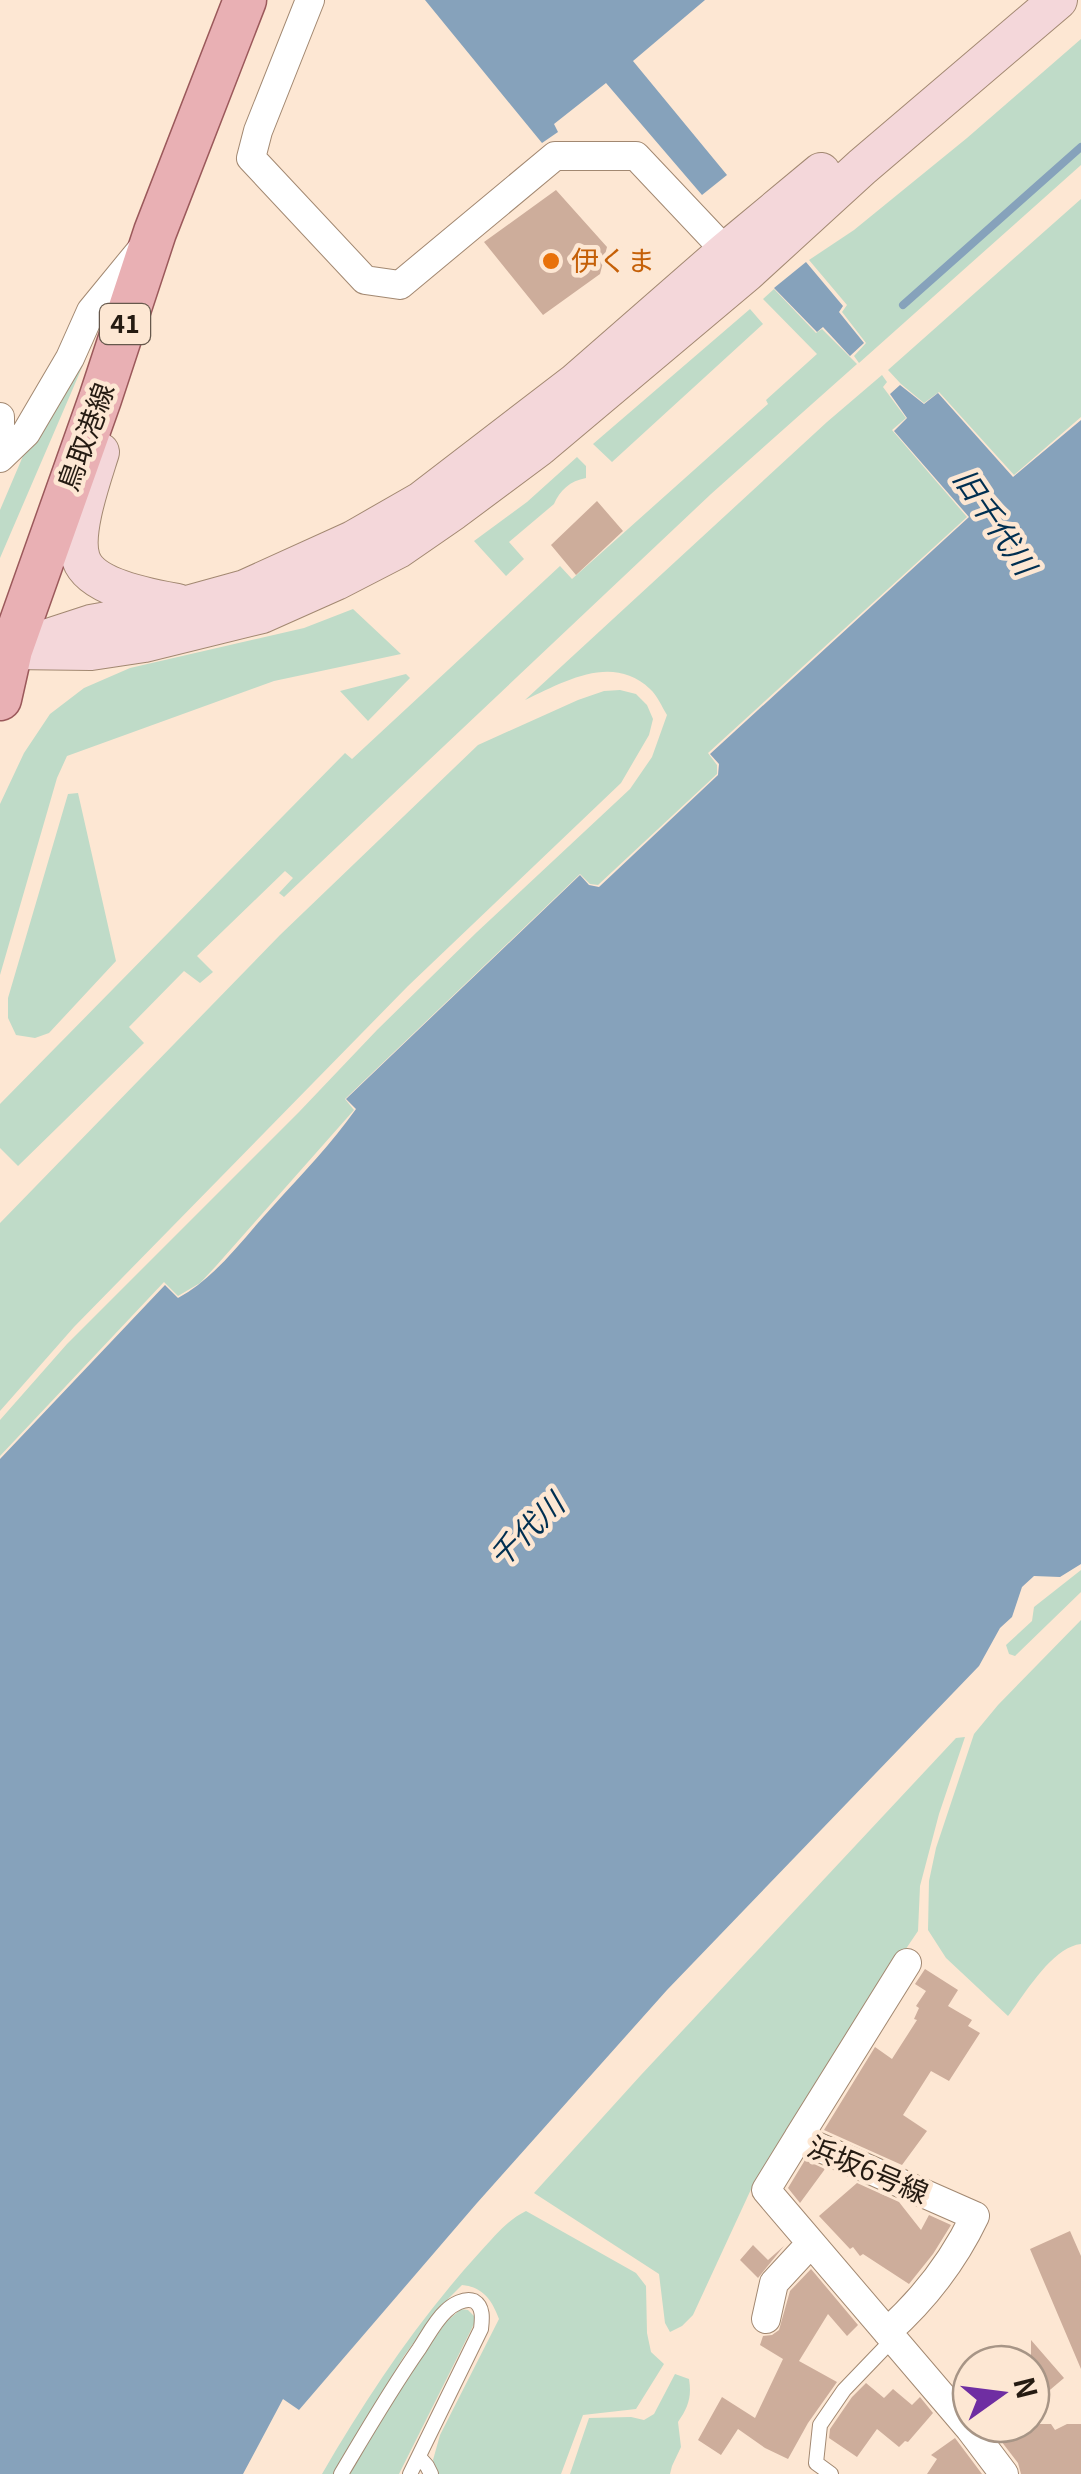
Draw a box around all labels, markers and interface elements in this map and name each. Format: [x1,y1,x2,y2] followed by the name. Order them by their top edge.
[571,239,655,279] place label: 伊くま
[540,250,562,272] marker: 伊くま
[100,304,150,344] road number: 41
[46,377,122,496] street label: 鳥取港線
[945,458,1050,585] water label: 旧千代川
[477,1480,575,1576] water label: 千代川
[802,2125,935,2211] street label: 浜坂6号線
[951,2344,1051,2444] north arrow
[1005,2372,1049,2402] text: N

